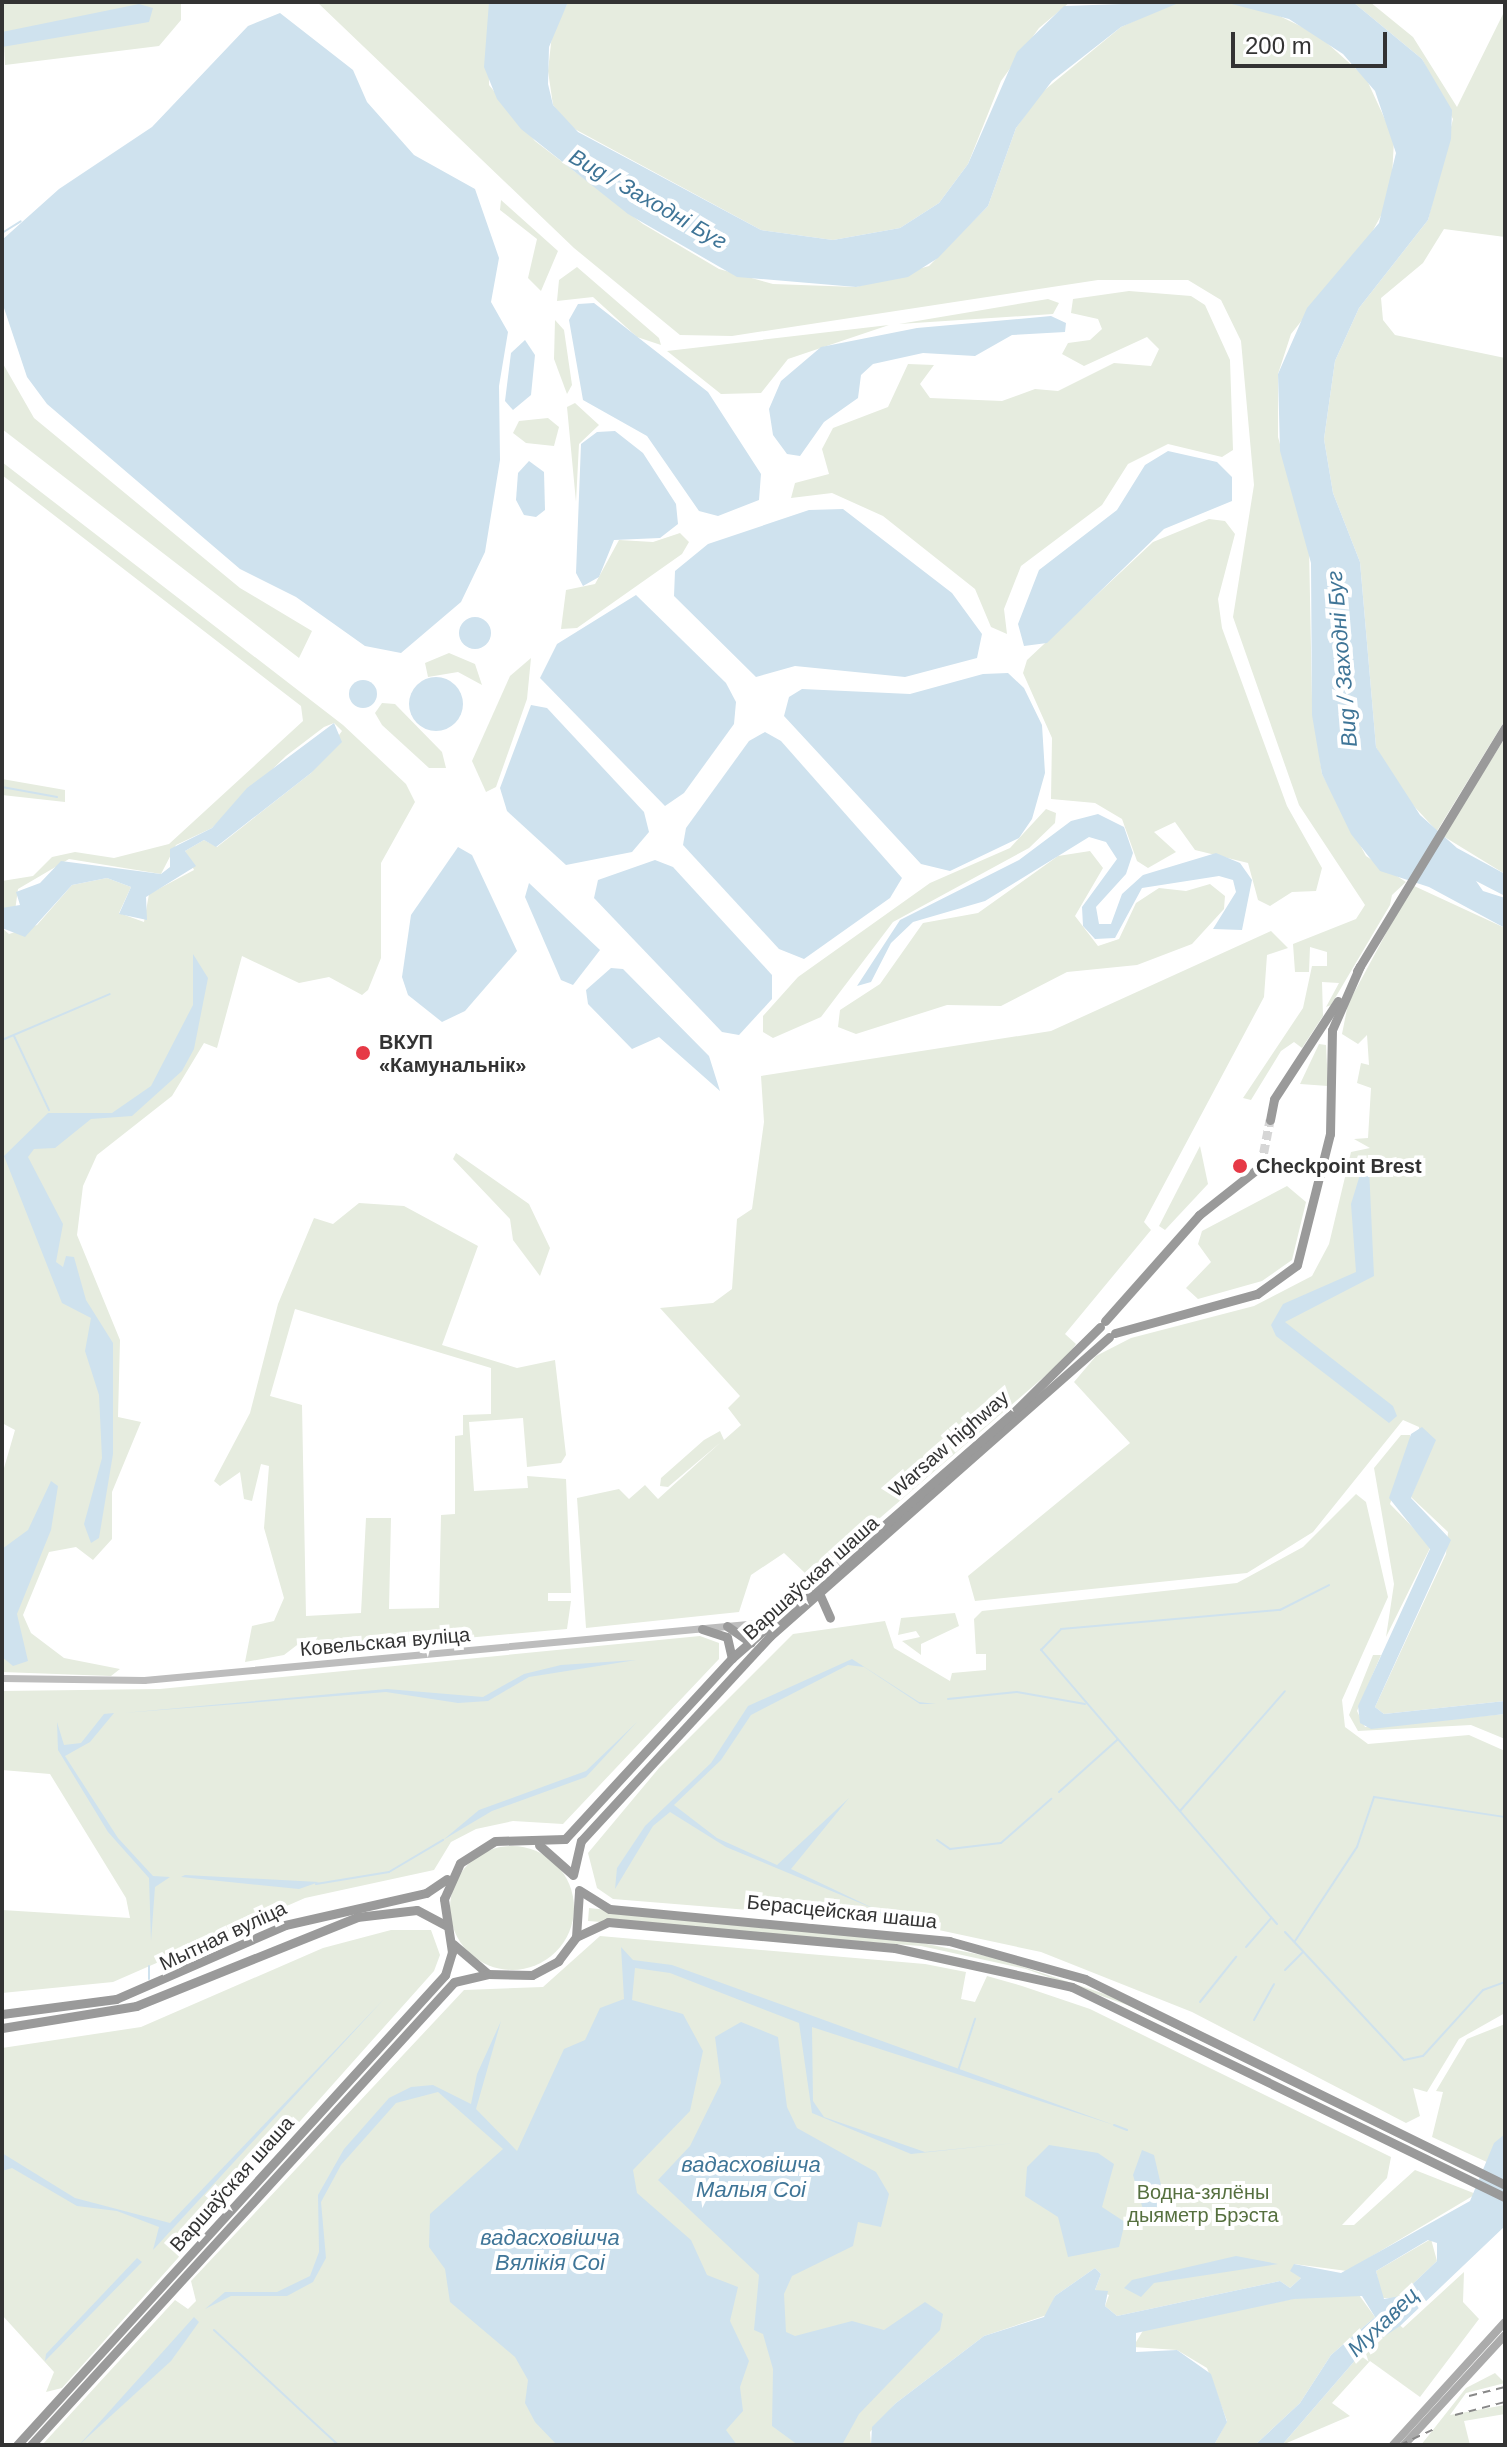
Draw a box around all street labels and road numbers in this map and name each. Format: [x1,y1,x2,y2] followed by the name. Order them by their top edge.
[884,1386,1014,1502] street label: Warsaw highway
[738,1511,884,1645] street label: Варшаўская шаша
[299,1623,471,1661] street label: Ковельская вуліца
[746,1890,938,1934] street label: Берасцейская шаша
[156,1896,290,1976] street label: Мытная вуліца
[165,2111,299,2257] street label: Варшаўская шаша

